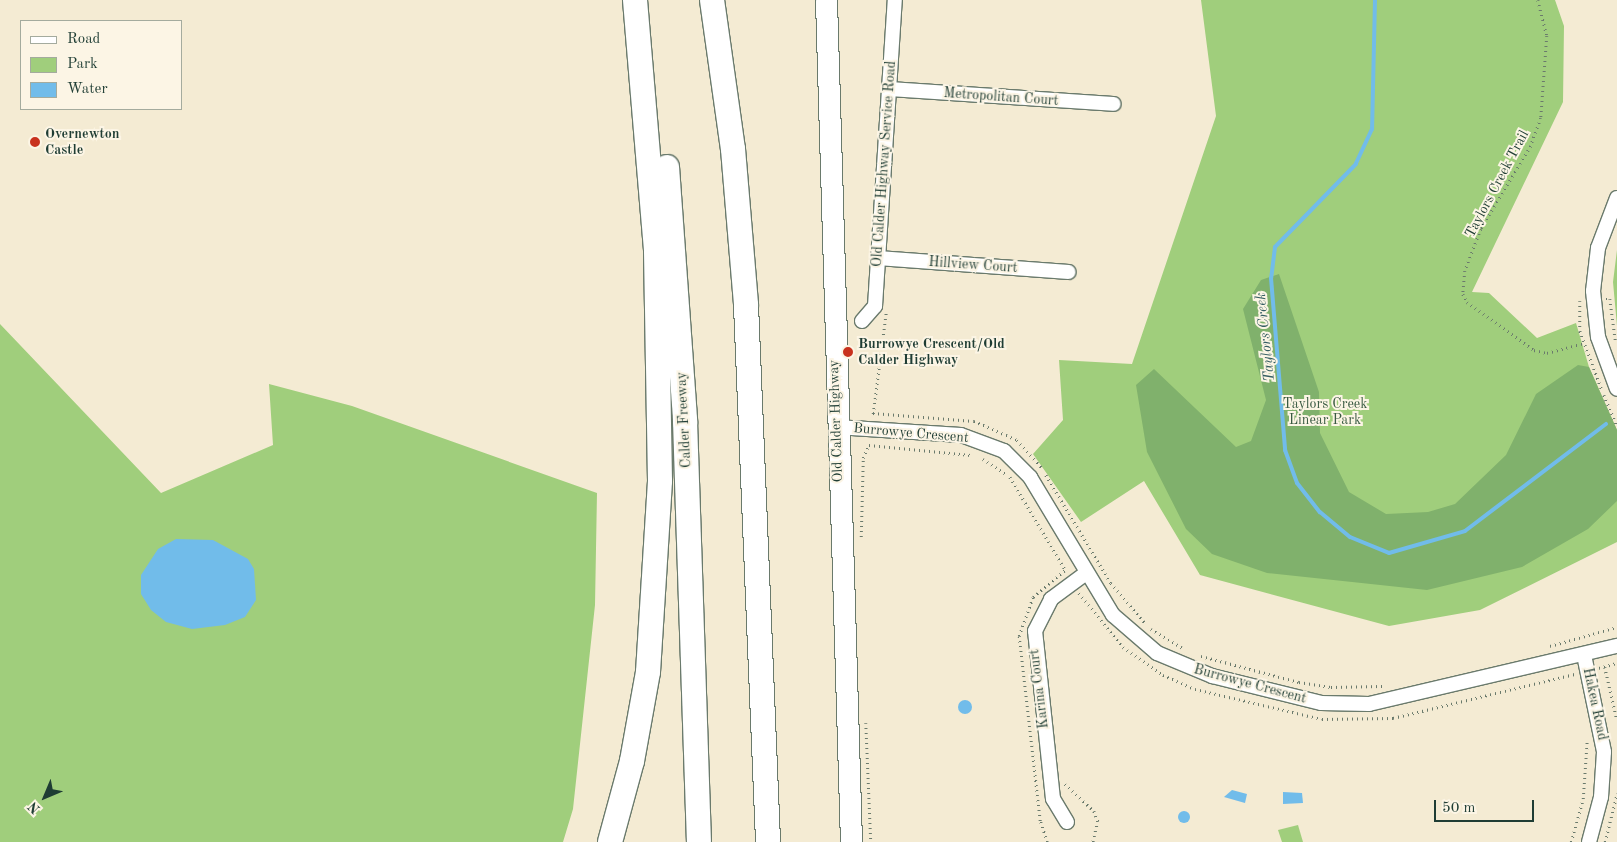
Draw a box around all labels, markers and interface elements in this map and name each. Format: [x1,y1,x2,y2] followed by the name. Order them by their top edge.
[20,20,182,110] legend
[67,32,100,47] text: Road
[67,57,98,72] text: Park
[868,60,900,268] street label: Old Calder Highway Service Road
[67,82,108,97] text: Water
[943,85,1059,109] street label: Metropolitan Court
[45,126,119,158] place label: Overnewton Castle
[1462,127,1532,241] street label: Taylors Creek Trail
[29,136,41,148] marker: Overnewton Castle
[928,254,1018,276] street label: Hillview Court
[1252,292,1280,382] water label: Taylors Creek
[858,336,1005,368] place label: Burrowye Crescent/Old Calder Highway
[842,346,854,358] marker: Burrowye Crescent/Old Calder Highway
[825,359,847,483] street label: Old Calder Highway
[673,372,695,468] street label: Calder Freeway
[1282,396,1368,428] park label: Taylors Creek Linear Park
[853,420,969,446] street label: Burrowye Crescent
[1026,648,1052,730] street label: Karina Court
[1192,661,1308,707] street label: Burrowye Crescent
[1579,666,1611,742] street label: Hakea Road
[20,772,70,822] north arrow
[1437,790,1537,822] scale bar
[26,799,43,816] text: N
[1442,801,1476,816] text: 50 m

